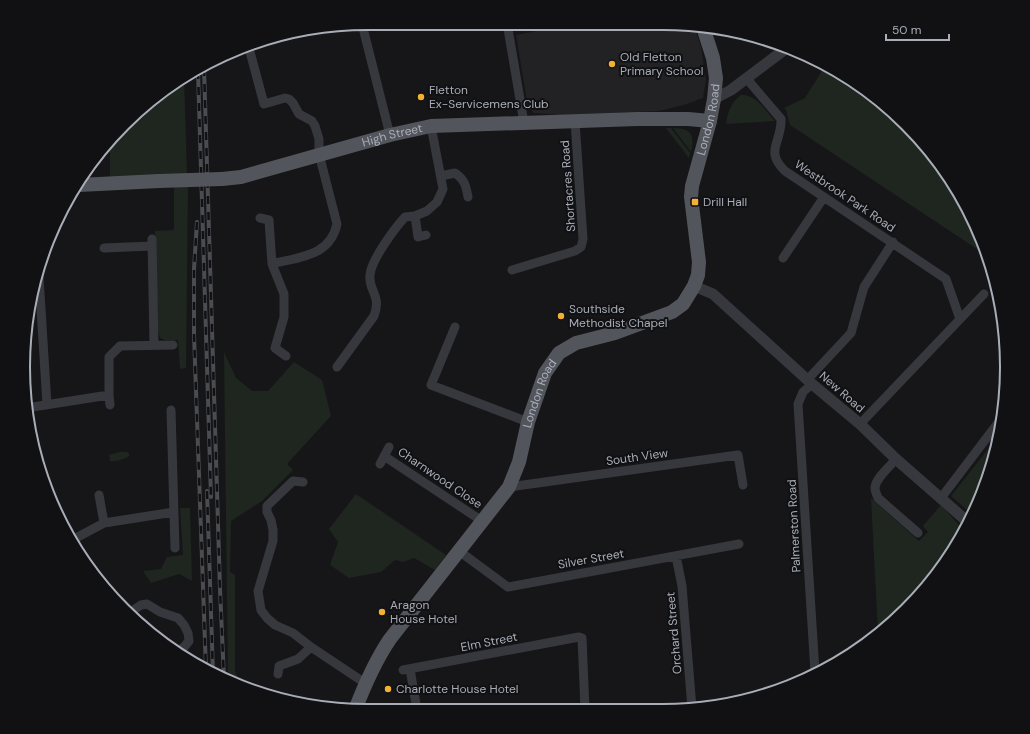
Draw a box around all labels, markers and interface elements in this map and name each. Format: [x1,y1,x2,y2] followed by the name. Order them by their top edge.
[886,16,949,42] scale bar
[892,22,921,38] text: 50 m
[620,49,703,79] place label: Old Fletton Primary School
[607,59,617,69] marker: Old Fletton Primary School
[429,82,549,112] place label: Fletton Ex-Servicemens Club
[693,83,723,157] street label: London Road
[416,92,426,102] marker: Fletton Ex-Servicemens Club
[360,120,424,151] street label: High Street
[557,140,579,232] street label: Shortacres Road
[791,156,899,236] street label: Westbrook Park Road
[703,194,747,210] place label: Drill Hall
[690,197,700,207] marker: Drill Hall
[569,301,668,331] place label: Southside Methodist Chapel
[556,311,566,321] marker: Southside Methodist Chapel
[519,356,560,429] street label: London Road
[816,368,868,416] street label: New Road
[395,444,485,512] street label: Charnwood Close
[605,445,669,469] street label: South View
[784,479,804,573] street label: Palmerston Road
[557,545,626,573] street label: Silver Street
[662,591,686,675] street label: Orchard Street
[390,597,457,627] place label: Aragon House Hotel
[377,607,387,617] marker: Aragon House Hotel
[459,629,519,655] street label: Elm Street
[396,681,519,697] place label: Charlotte House Hotel
[383,684,393,694] marker: Charlotte House Hotel

